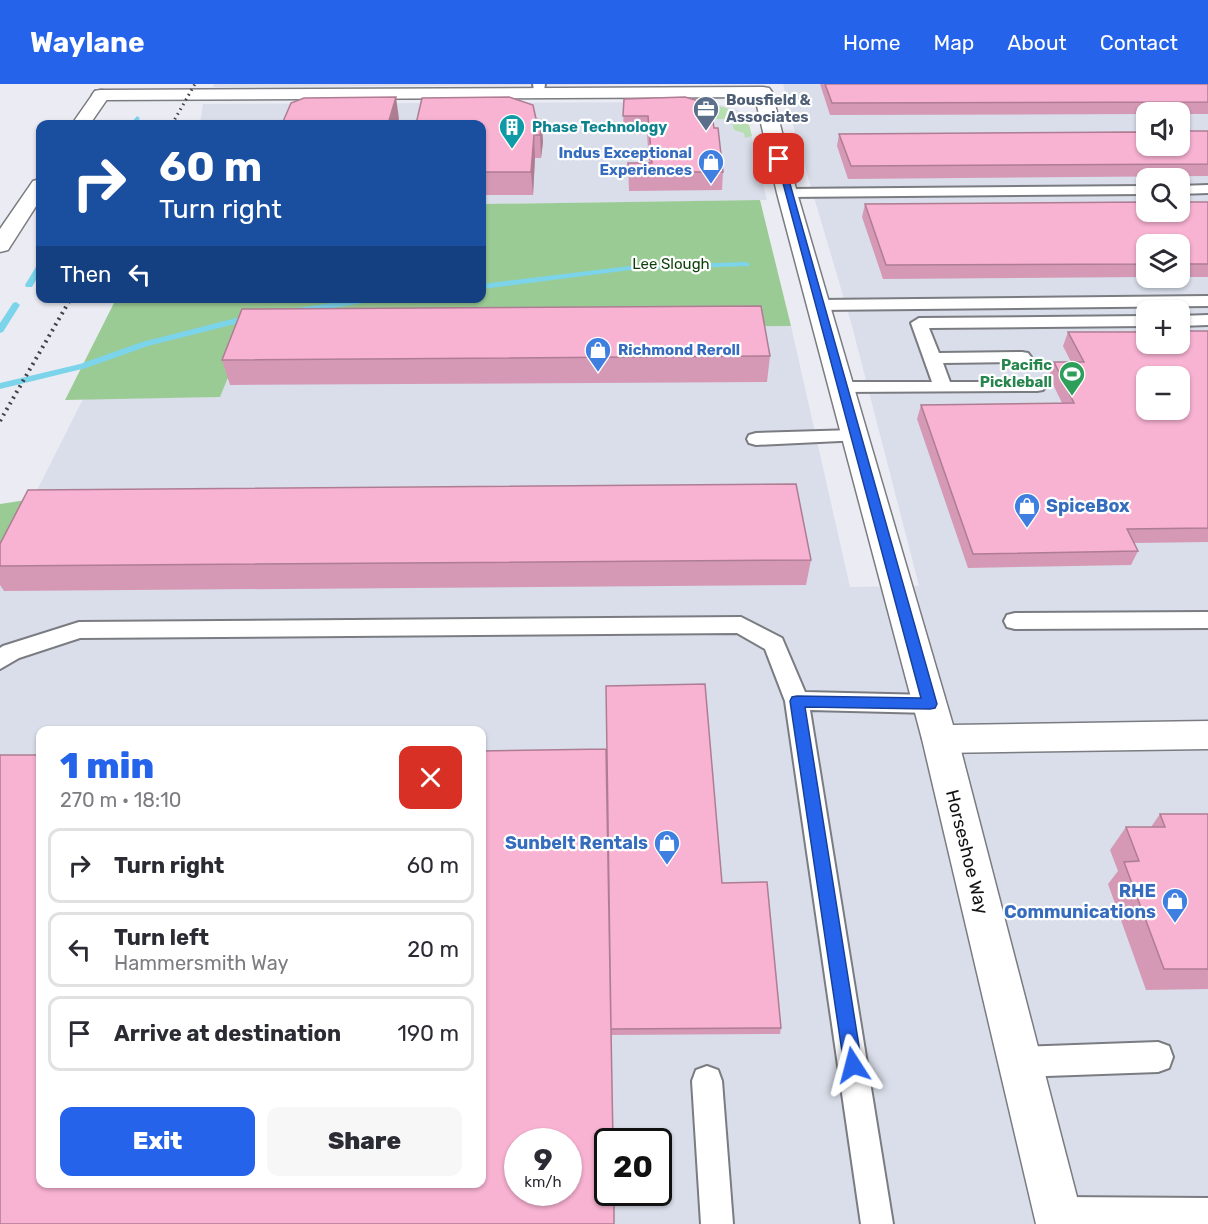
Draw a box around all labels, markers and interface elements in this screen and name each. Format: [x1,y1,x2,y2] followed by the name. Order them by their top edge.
[30,26,145,59] text: Waylane
[843,30,900,55] text: Home
[933,30,974,55] text: Map
[1007,30,1067,55] text: About
[1100,30,1178,55] text: Contact
[726,91,811,126] place label: Bousfield & Associates
[691,94,721,132] office icon: Bousfield & Associates
[1136,102,1190,420] map controls
[1136,102,1190,156] button: sound
[497,112,527,150] building icon: Phase Technology
[532,118,667,136] place label: Phase Technology
[753,133,804,184] pin
[159,142,262,192] text: 60 m
[762,142,795,175] icon: arrive
[60,144,138,222] icon: right
[558,144,692,179] place label: Indus Exceptional Experiences
[696,147,726,185] shop icon: Indus Exceptional Experiences
[1136,168,1190,222] button: search
[159,193,282,225] text: Turn right
[1136,234,1190,288] button: layers
[632,255,710,273] park label: Lee Slough
[123,258,156,291] icon: left
[60,261,111,288] text: Then
[1136,300,1190,354] button: +
[583,335,613,373] shop icon: Richmond Reroll
[618,341,740,359] place label: Richmond Reroll
[980,356,1052,391] place label: Pacific Pickleball
[1057,359,1087,397] sports icon: Pacific Pickleball
[1136,366,1190,420] button: −
[1012,491,1042,529] shop icon: SpiceBox
[1046,495,1130,517] place label: SpiceBox
[60,744,154,787] text: 1 min
[399,746,462,809] button: close
[941,787,993,917] street label: Horseshoe Way
[60,788,181,812] text: 270 m · 18:10
[652,828,682,866] shop icon: Sunbelt Rentals
[505,832,648,854] place label: Sunbelt Rentals
[63,849,96,882] icon: right
[114,852,224,879] text: Turn right
[407,852,459,879] text: 60 m
[1004,880,1156,923] place label: RHE Communications
[1160,886,1190,924] shop icon: RHE Communications
[114,924,209,951] text: Turn left
[63,933,96,966] icon: left
[407,936,459,963] text: 20 m
[114,951,289,975] text: Hammersmith Way
[63,1017,96,1050] icon: arrive
[114,1020,341,1047] text: Arrive at destination
[398,1020,459,1047] text: 190 m
[821,1033,885,1097] position arrow
[60,1107,255,1176] button: Exit
[267,1107,462,1176] button: Share
[594,1128,672,1206] speed limit sign: 20
[533,1142,553,1178] text: 9
[524,1173,562,1191] text: km/h

